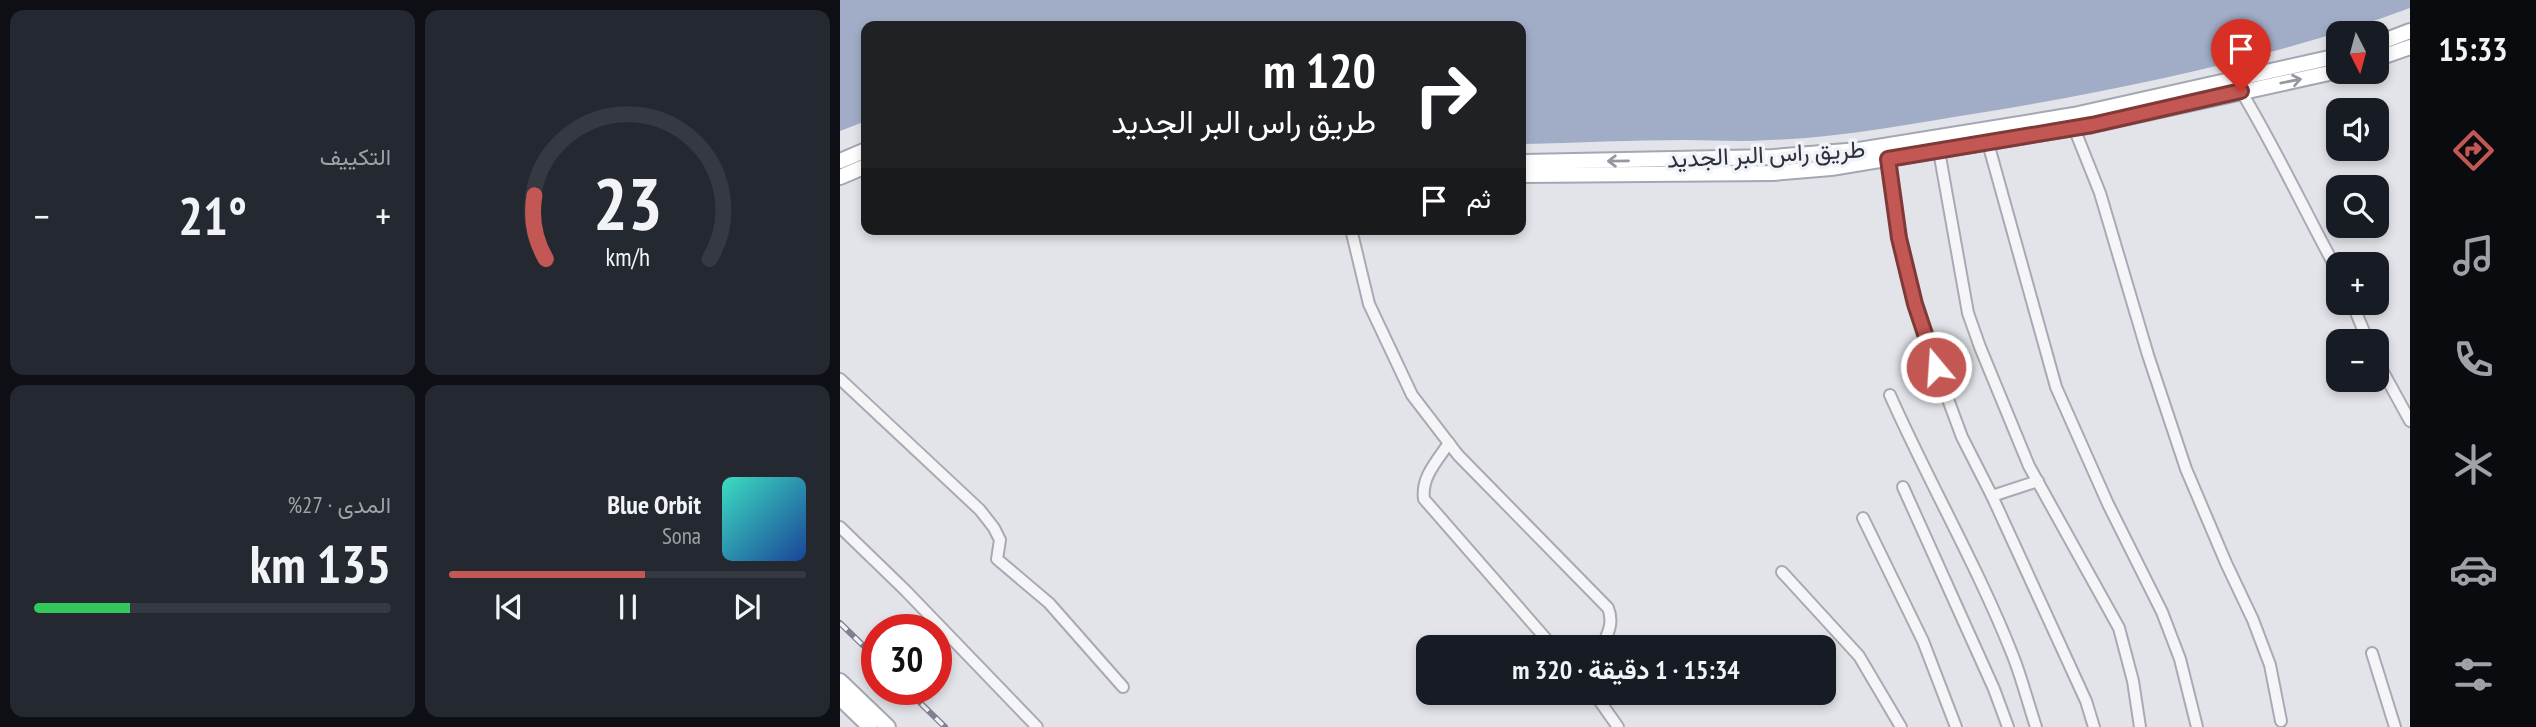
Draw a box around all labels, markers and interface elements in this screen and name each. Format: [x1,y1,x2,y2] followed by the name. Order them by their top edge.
[2211,19,2271,91] pin
[2326,21,2389,84] north arrow
[2326,21,2389,392] map controls
[2438,28,2508,70] text: 15:33
[2222,30,2260,68] icon: arrive
[1263,38,1376,102] text: 120 m
[1400,49,1491,140] icon: right
[2279,74,2302,88] one-way arrow
[2326,98,2389,161] button: sound
[1111,100,1376,142] text: طريق راس البر الجديد
[2449,126,2498,175] icon: directions
[1666,133,1866,175] street label: طريق راس البر الجديد
[320,142,391,171] text: التكييف
[1607,154,1630,168] one-way arrow
[593,155,662,249] text: 23
[2326,175,2389,238] button: search
[178,182,247,249] text: 21°
[1415,182,1453,220] icon: arrive
[1467,182,1491,215] text: ثم
[34,191,50,240] text: −
[375,191,391,240] text: +
[2449,231,2498,280] icon: music
[605,240,650,272] text: km/h
[2326,252,2389,315] button: +
[2326,329,2389,392] button: −
[1899,330,1973,404] position arrow
[2449,335,2498,384] icon: phone
[2449,440,2498,489] icon: climate
[607,488,701,521] text: Blue Orbit
[287,490,391,519] text: المدى · 27%
[662,521,701,550] text: Sona
[250,530,391,597] text: 135 km
[2449,545,2498,594] icon: car
[490,588,528,626] icon: previous
[609,588,647,626] icon: pause
[728,588,766,626] icon: next
[861,614,952,705] speed limit sign: 30
[2449,650,2498,699] icon: filters
[1512,653,1740,686] text: 15:34 · 1 دقيقة · 320 m

